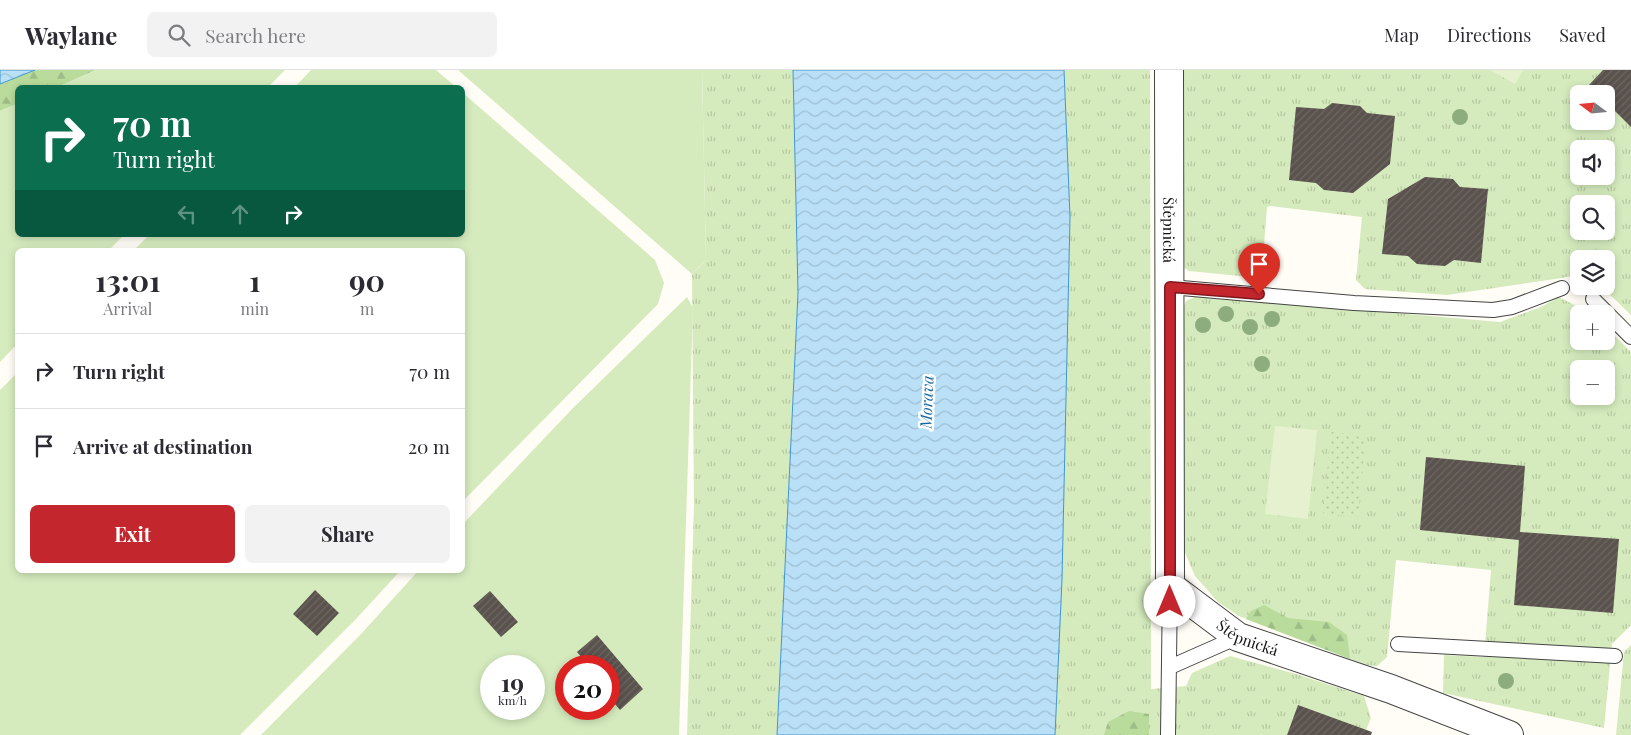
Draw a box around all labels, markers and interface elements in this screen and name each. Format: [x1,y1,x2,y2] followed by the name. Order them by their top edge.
[147,12,497,57] search box
[25,19,117,51] text: Waylane
[165,21,193,49] icon: search
[205,22,306,48] text: Search here
[1384,23,1419,47] text: Map
[1447,23,1531,47] text: Directions
[1559,23,1606,47] text: Saved
[1570,85,1615,130] north arrow
[1570,85,1615,405] map controls
[113,99,191,146] text: 70 m
[30,105,95,170] icon: right
[1570,140,1615,185] button: sound
[113,144,215,174] text: Turn right
[1570,195,1615,240] button: search
[1159,197,1179,264] street label: Štěpnická
[173,200,201,228] icon: left
[226,200,254,228] icon: ahead
[279,200,307,228] icon: right
[1238,243,1280,294] pin
[1245,250,1273,278] icon: arrive
[1570,250,1615,295] button: layers
[95,260,161,300] text: 13:01
[249,260,261,300] text: 1
[349,260,385,300] text: 90
[103,298,152,319] text: Arrival
[241,298,269,319] text: min
[360,298,374,319] text: m
[1570,305,1615,350] button: +
[30,357,58,385] icon: right
[73,358,165,384] text: Turn right
[409,358,450,384] text: 70 m
[1570,360,1615,405] button: −
[915,375,937,430] water label: Morava
[30,432,58,460] icon: arrive
[73,433,253,459] text: Arrive at destination
[408,433,450,459] text: 20 m
[30,505,235,563] button: Exit
[245,505,450,563] button: Share
[1143,575,1195,627] position arrow
[1213,615,1281,660] street label: Štěpnická
[555,655,620,720] speed limit sign: 20
[501,665,524,698] text: 19
[498,692,527,708] text: km/h

